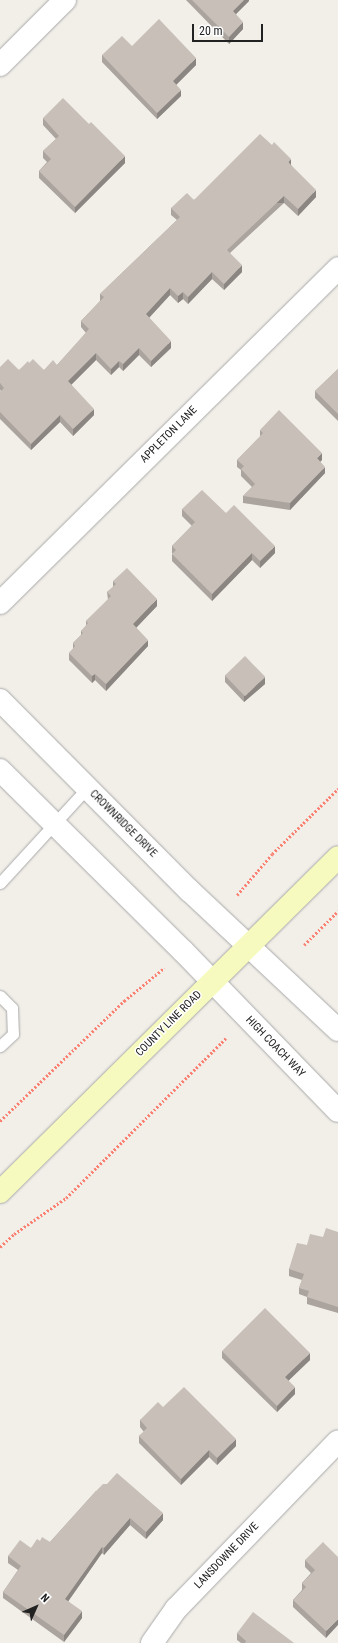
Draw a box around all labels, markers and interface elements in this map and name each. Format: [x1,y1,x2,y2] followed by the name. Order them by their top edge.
[194,16,265,42] scale bar
[199,24,223,38] text: 20 m
[138,404,200,466] street label: APPLETON LANE
[87,788,159,860] street label: CROWNRIDGE DRIVE
[133,988,205,1060] street label: COUNTY LINE ROAD
[243,1014,307,1080] street label: HIGH COACH WAY
[192,1520,262,1592] street label: LANSDOWNE DRIVE
[16,1587,56,1627] north arrow
[38,1591,52,1605] text: N

